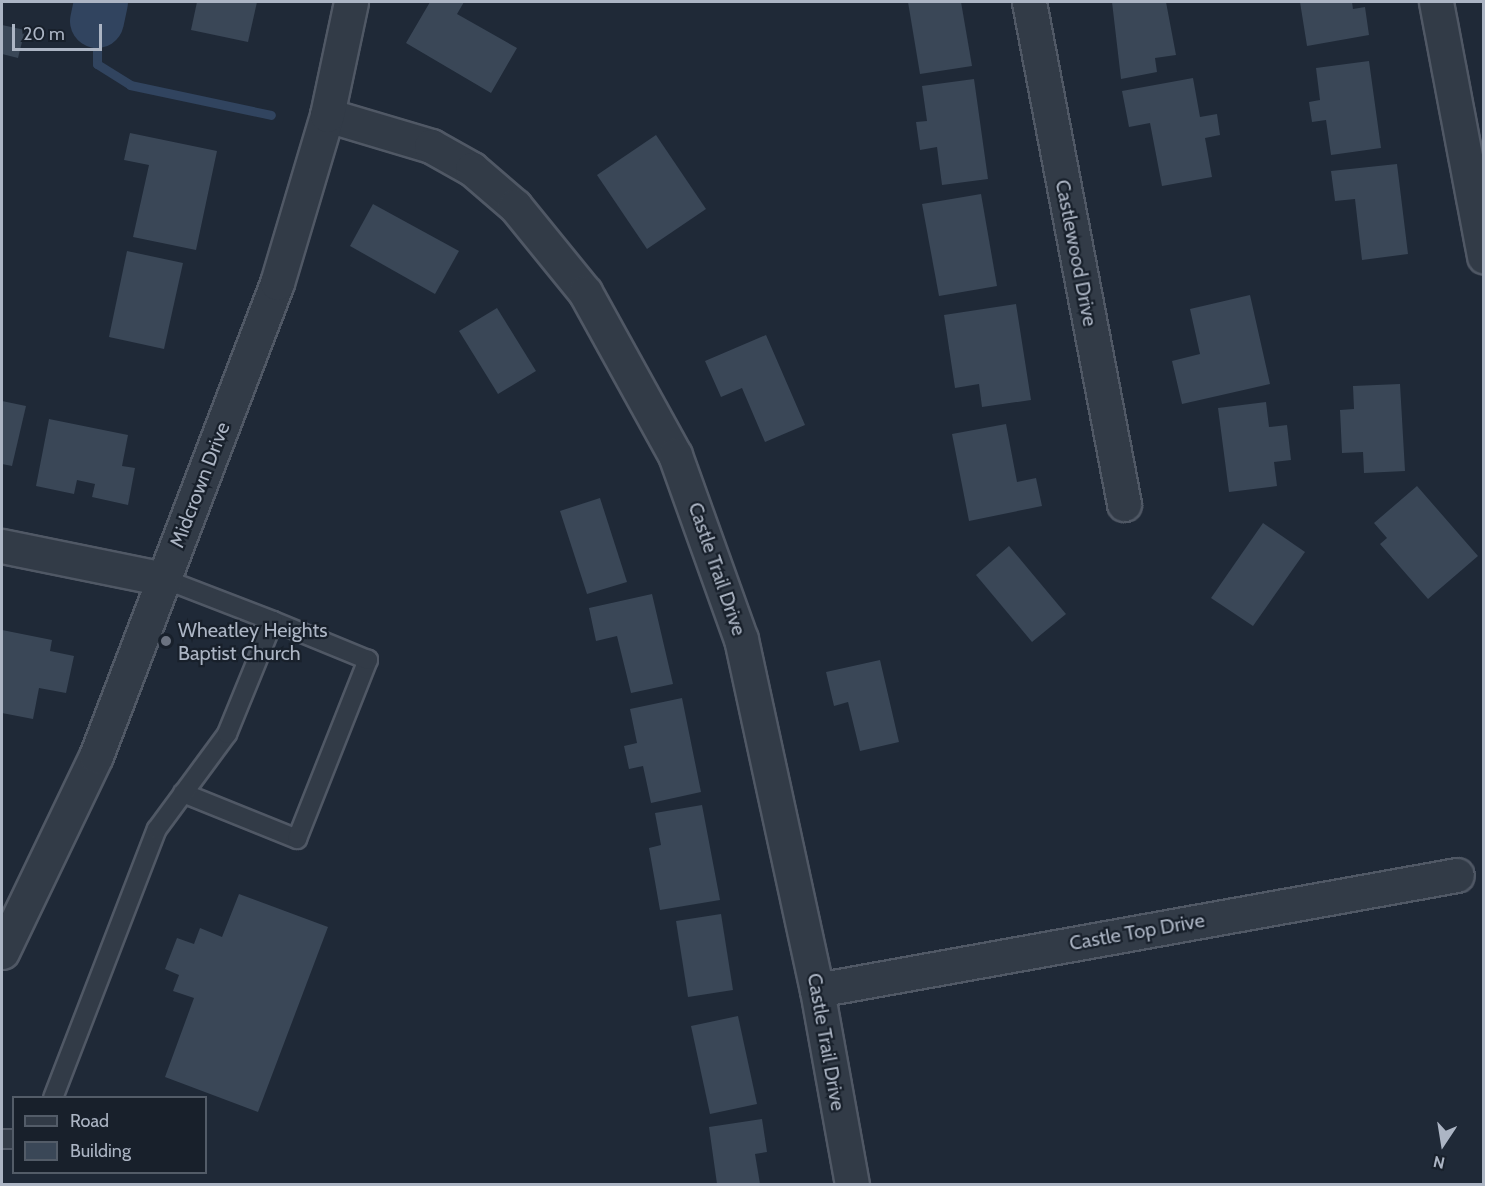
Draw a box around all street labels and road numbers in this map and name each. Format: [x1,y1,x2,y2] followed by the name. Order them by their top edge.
[1050,178,1102,328] street label: Castlewood Drive
[165,419,235,551] street label: Midcrown Drive
[683,499,751,639] street label: Castle Trail Drive
[1068,908,1206,956] street label: Castle Top Drive
[802,971,850,1113] street label: Castle Trail Drive

